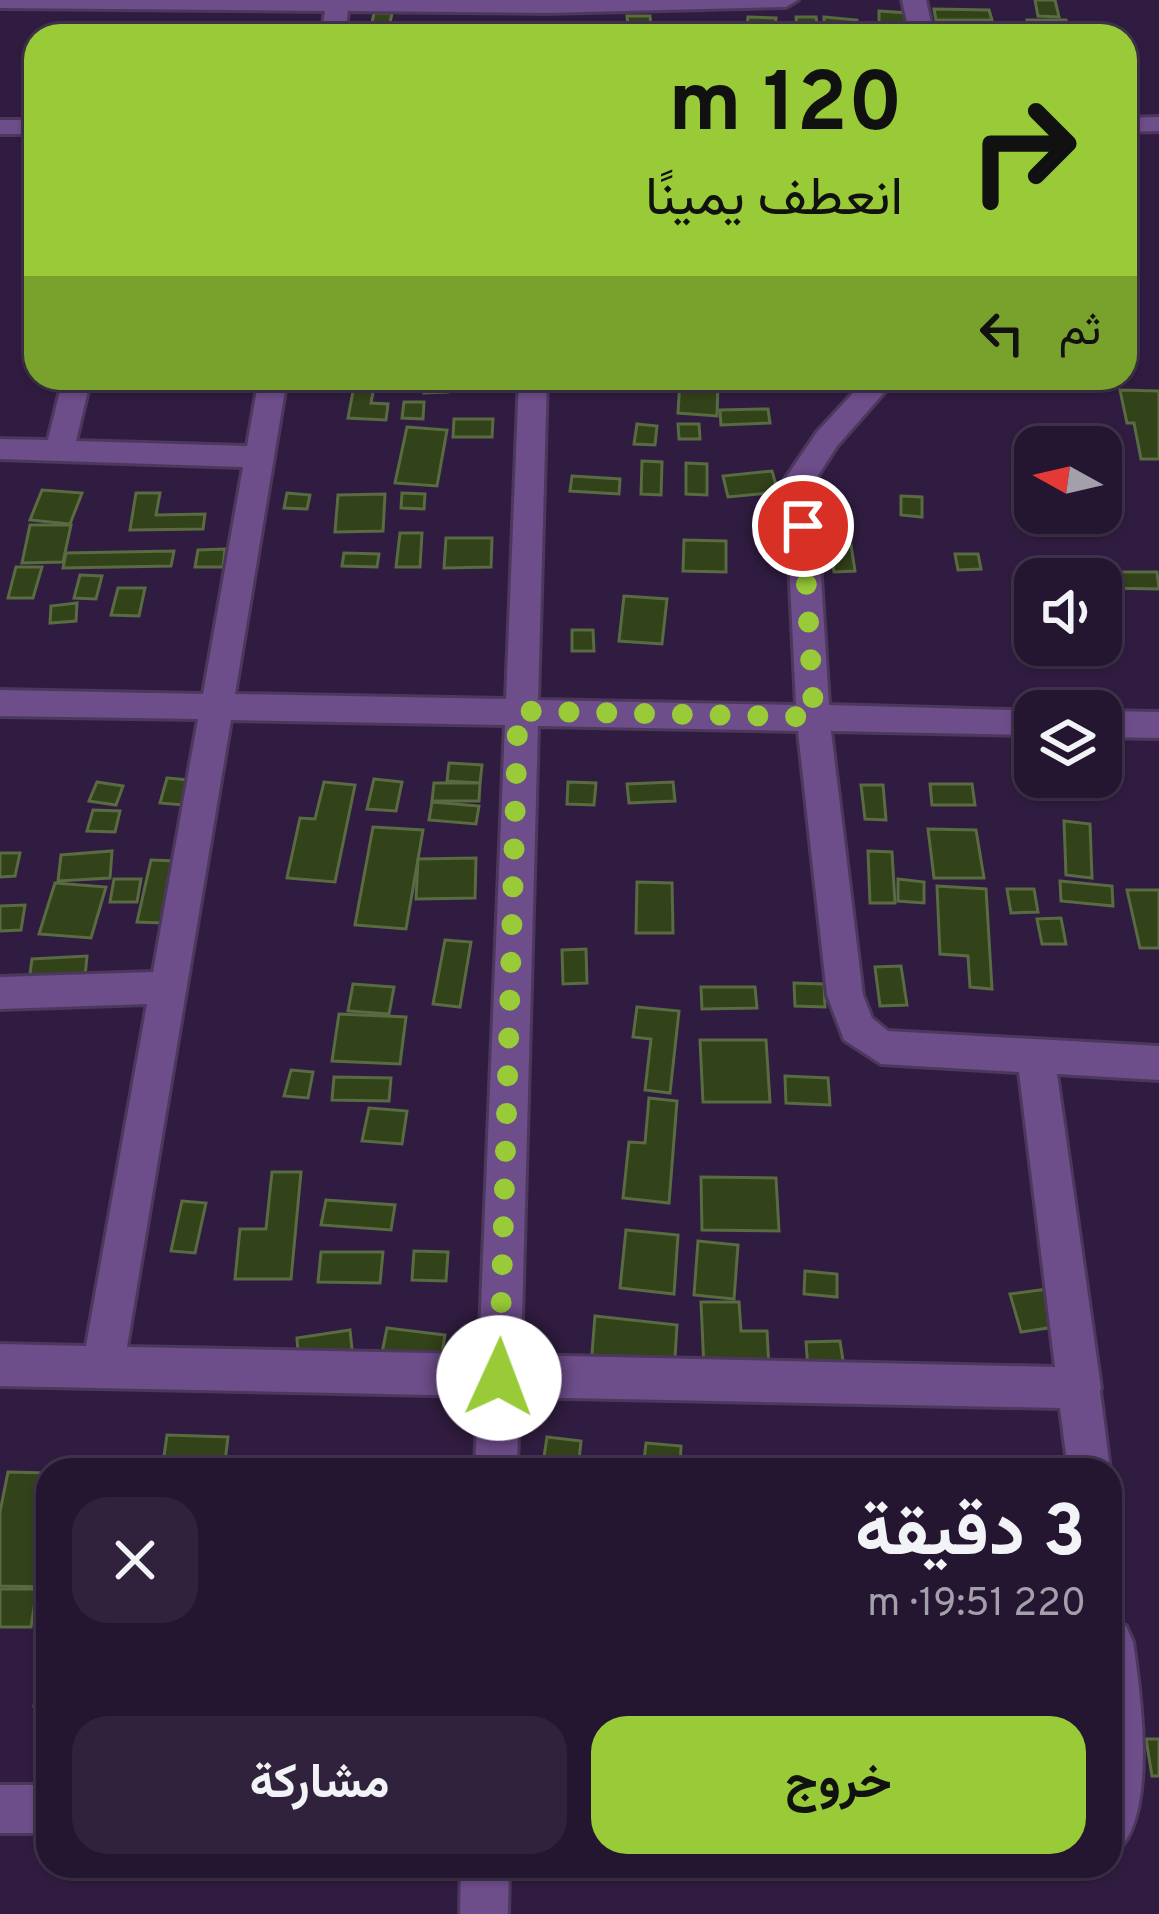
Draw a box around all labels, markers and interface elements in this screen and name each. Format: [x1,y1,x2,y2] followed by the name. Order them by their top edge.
[668,55,903,161] text: 120 m
[945,72,1101,228] icon: right
[645,166,903,235] text: انعطف يمينًا
[969,300,1035,366] icon: left
[1059,304,1101,361] text: ثم
[1014,426,1122,534] north arrow
[1014,426,1122,798] map controls
[752,475,854,577] pin
[770,493,836,559] icon: arrive
[1014,558,1122,666] button: sound
[1014,690,1122,798] button: layers
[436,1315,562,1441] position arrow
[855,1490,1086,1582] text: 3 دقيقة
[72,1497,198,1623] button: close
[867,1581,1086,1630] text: 220 m · 19:51
[72,1716,567,1854] button: مشاركة
[591,1716,1086,1854] button: خروج

